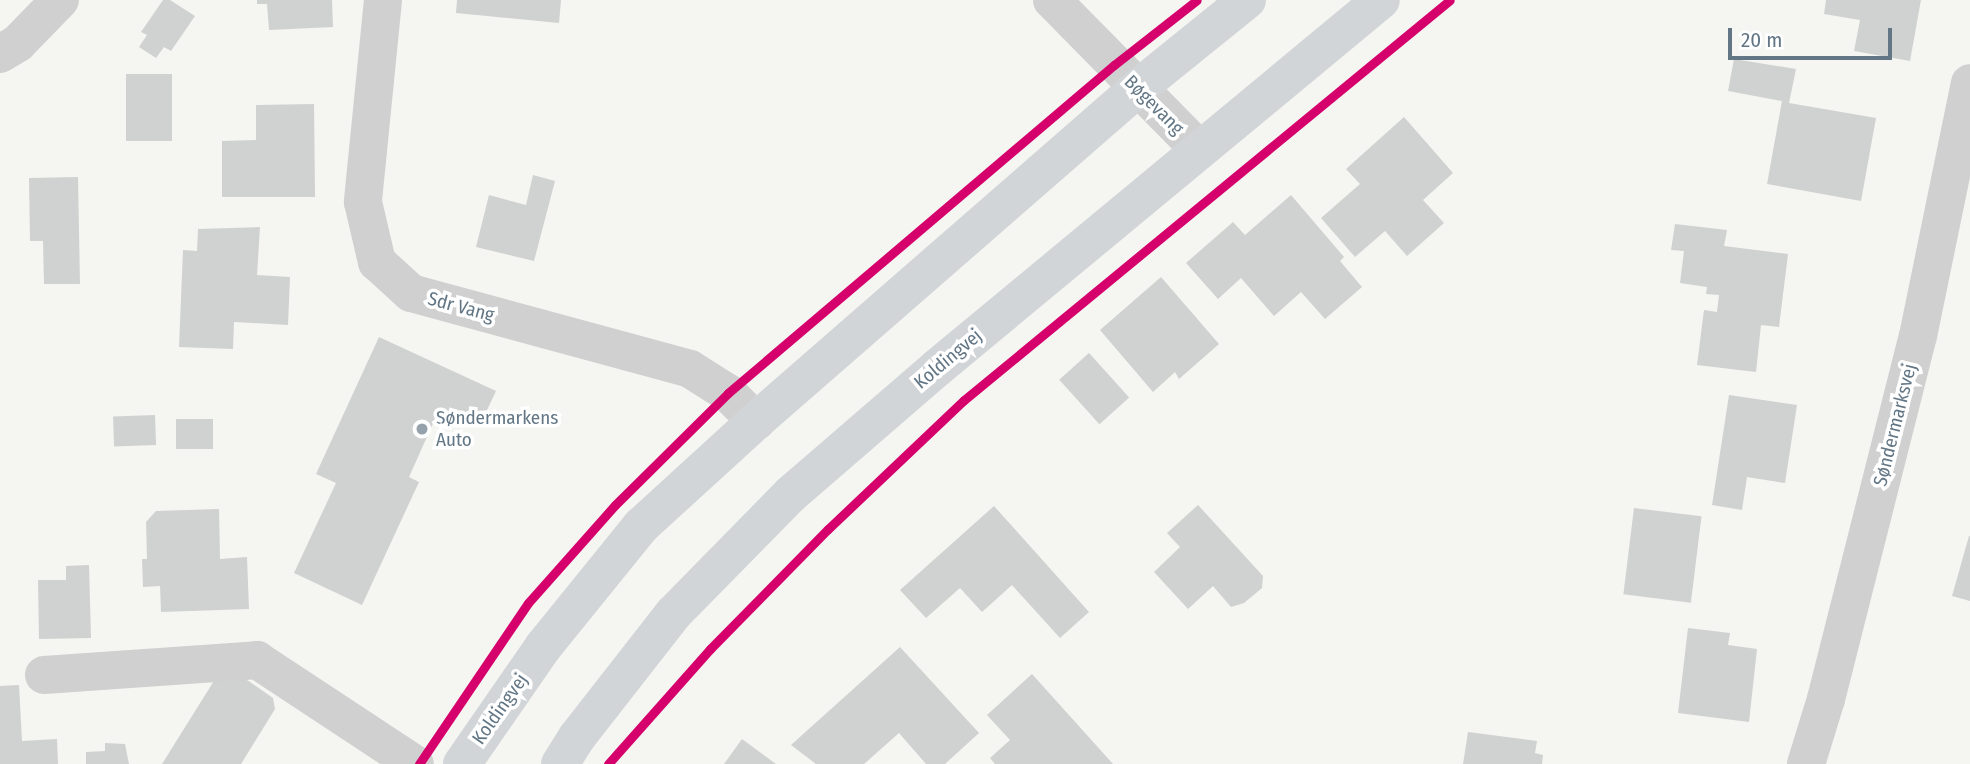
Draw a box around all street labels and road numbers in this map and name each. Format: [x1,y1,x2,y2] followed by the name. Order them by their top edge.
[1120,71,1188,139] street label: Bøgevang
[425,287,497,327] street label: Sdr Vang
[910,324,986,394] street label: Koldingvej
[1869,361,1921,489] street label: Søndermarksvej
[467,669,533,749] street label: Koldingvej

